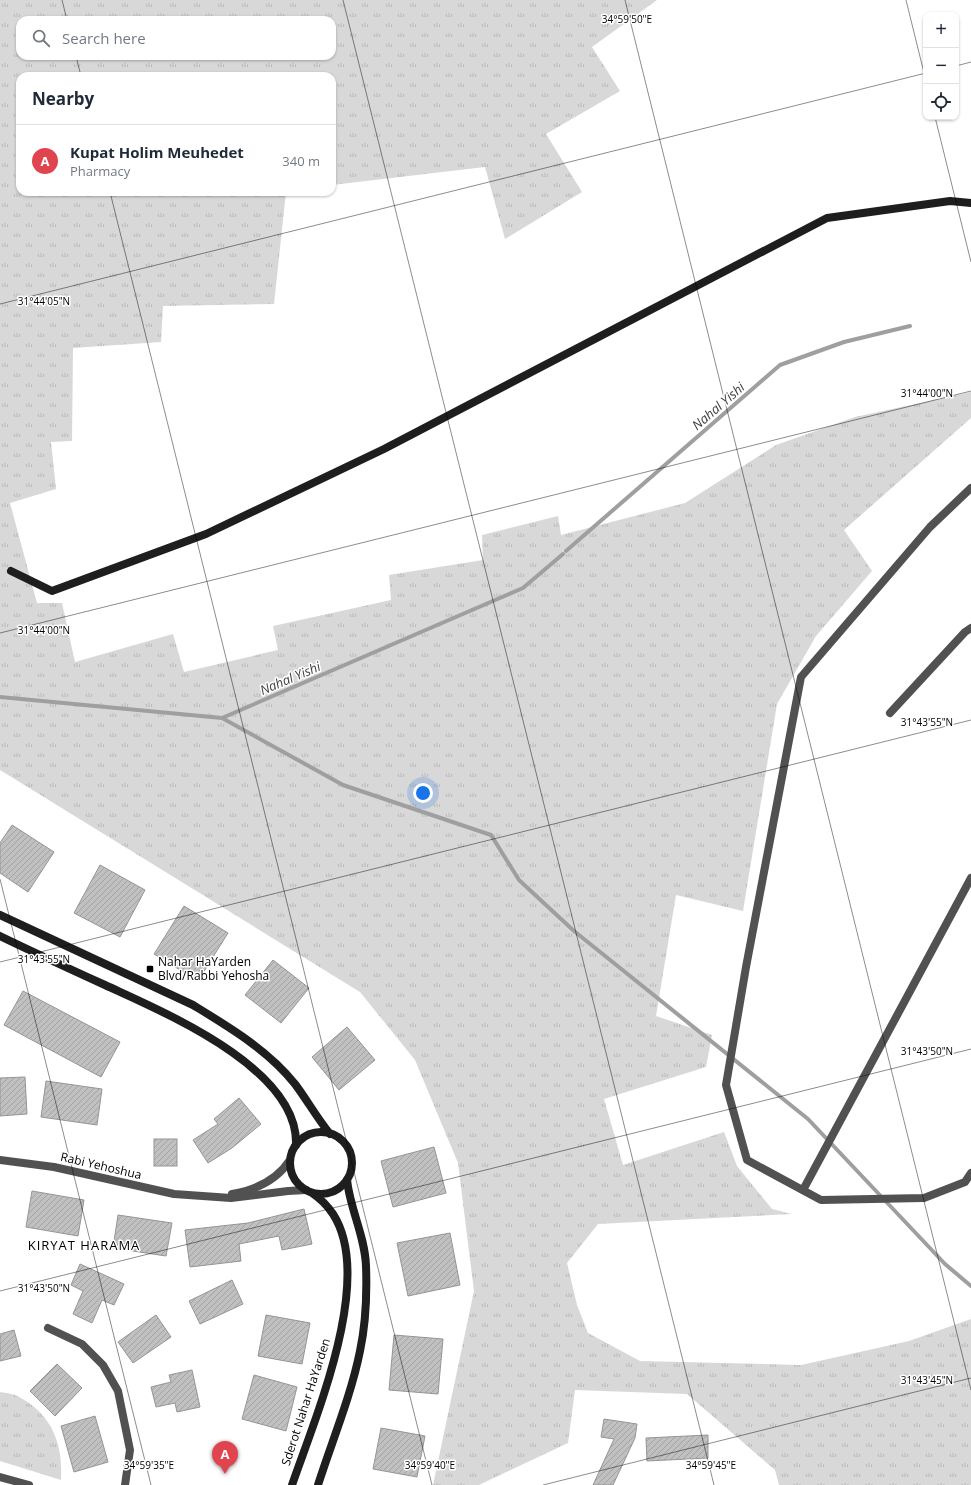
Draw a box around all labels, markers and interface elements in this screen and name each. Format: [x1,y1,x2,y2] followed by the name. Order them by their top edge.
[602,12,652,26] text: 34°59'50"E
[923,12,959,120] map controls
[923,12,959,48] button: +
[16,16,336,60] search box
[30,27,52,49] icon: search
[62,28,146,48] text: Search here
[923,48,959,84] button: −
[923,84,959,120] button: locate
[32,87,94,110] text: Nearby
[70,142,244,162] text: Kupat Holim Meuhedet
[41,152,49,170] text: A
[282,152,320,170] text: 340 m
[70,162,130,180] text: Pharmacy
[18,294,70,308] text: 31°44'05"N
[688,378,749,434] water label: Nahal Yishi
[901,386,953,400] text: 31°44'00"N
[18,623,70,637] text: 31°44'00"N
[257,657,324,699] water label: Nahal Yishi
[901,715,953,729] text: 31°43'55"N
[413,783,433,803] your location
[18,952,70,966] text: 31°43'55"N
[158,953,269,984] place label: Nahar HaYarden Blvd/Rabbi Yehosha
[145,964,155,974] marker: Nahar HaYarden Blvd/Rabbi Yehosha
[901,1044,953,1058] text: 31°43'50"N
[59,1148,143,1183] street label: Rabi Yehoshua
[28,1236,140,1254] district label: KIRYAT HARAMA
[18,1281,70,1295] text: 31°43'50"N
[277,1336,334,1468] street label: Sderot Nahar HaYarden
[901,1373,953,1387] text: 31°43'45"N
[212,1441,238,1474] pin: A
[124,1458,174,1472] text: 34°59'35"E
[405,1458,455,1472] text: 34°59'40"E
[686,1458,736,1472] text: 34°59'45"E

